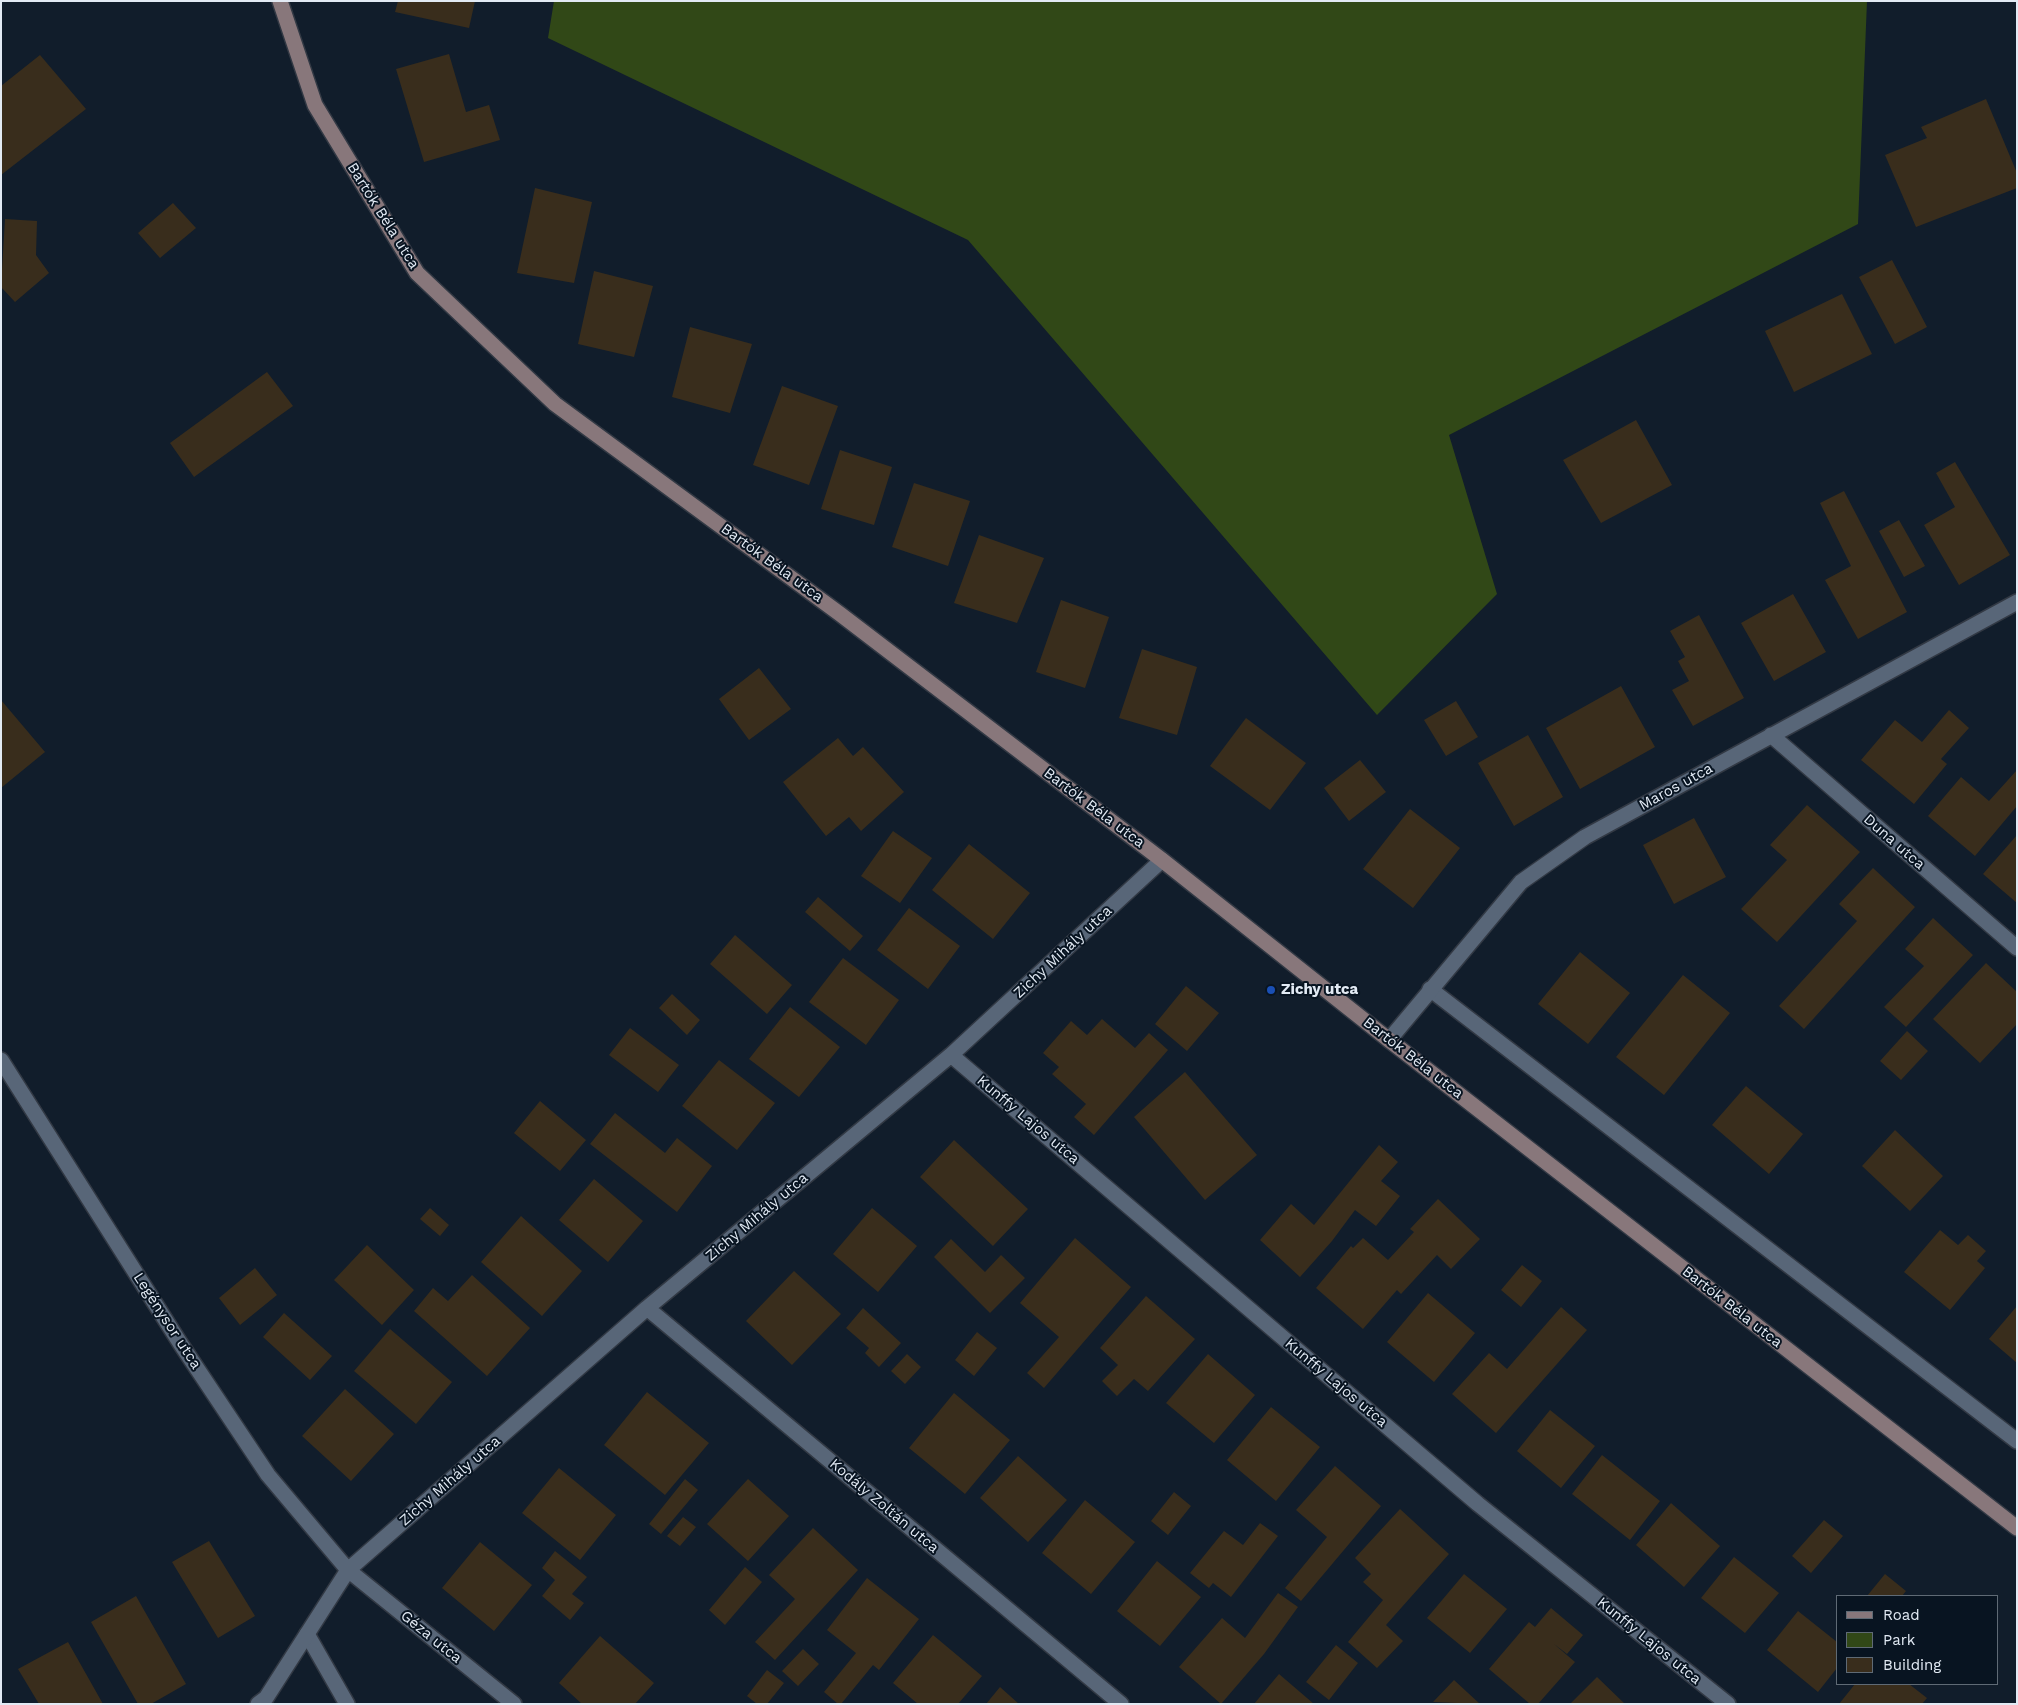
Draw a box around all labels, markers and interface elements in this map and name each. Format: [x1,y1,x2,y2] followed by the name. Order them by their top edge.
[343,160,423,272] street label: Bartók Béla utca
[717,520,827,606] street label: Bartók Béla utca
[1636,759,1716,815] street label: Maros utca
[1040,764,1148,852] street label: Bartók Béla utca
[1860,810,1928,874] street label: Duna utca
[1010,902,1116,1002] street label: Zichy Mihály utca
[1281,981,1358,999] place label: Zichy utca
[1265,984,1277,996] marker: Zichy utca
[1359,1013,1467,1103] street label: Bartók Béla utca
[973,1072,1083,1168] street label: Kunffy Lajos utca
[702,1169,812,1265] street label: Zichy Mihály utca
[1678,1262,1786,1352] street label: Bartók Béla utca
[129,1269,205,1373] street label: Legénysor utca
[1281,1335,1391,1431] street label: Kunffy Lajos utca
[396,1432,504,1530] street label: Zichy Mihály utca
[826,1455,942,1557] street label: Kodály Zoltán utca
[1593,1594,1705,1688] street label: Kunffy Lajos utca
[1836,1595,1998,1685] legend
[1883,1606,1920,1624] text: Road
[397,1607,465,1667] street label: Géza utca
[1883,1631,1915,1649] text: Park
[1883,1656,1941,1674] text: Building

